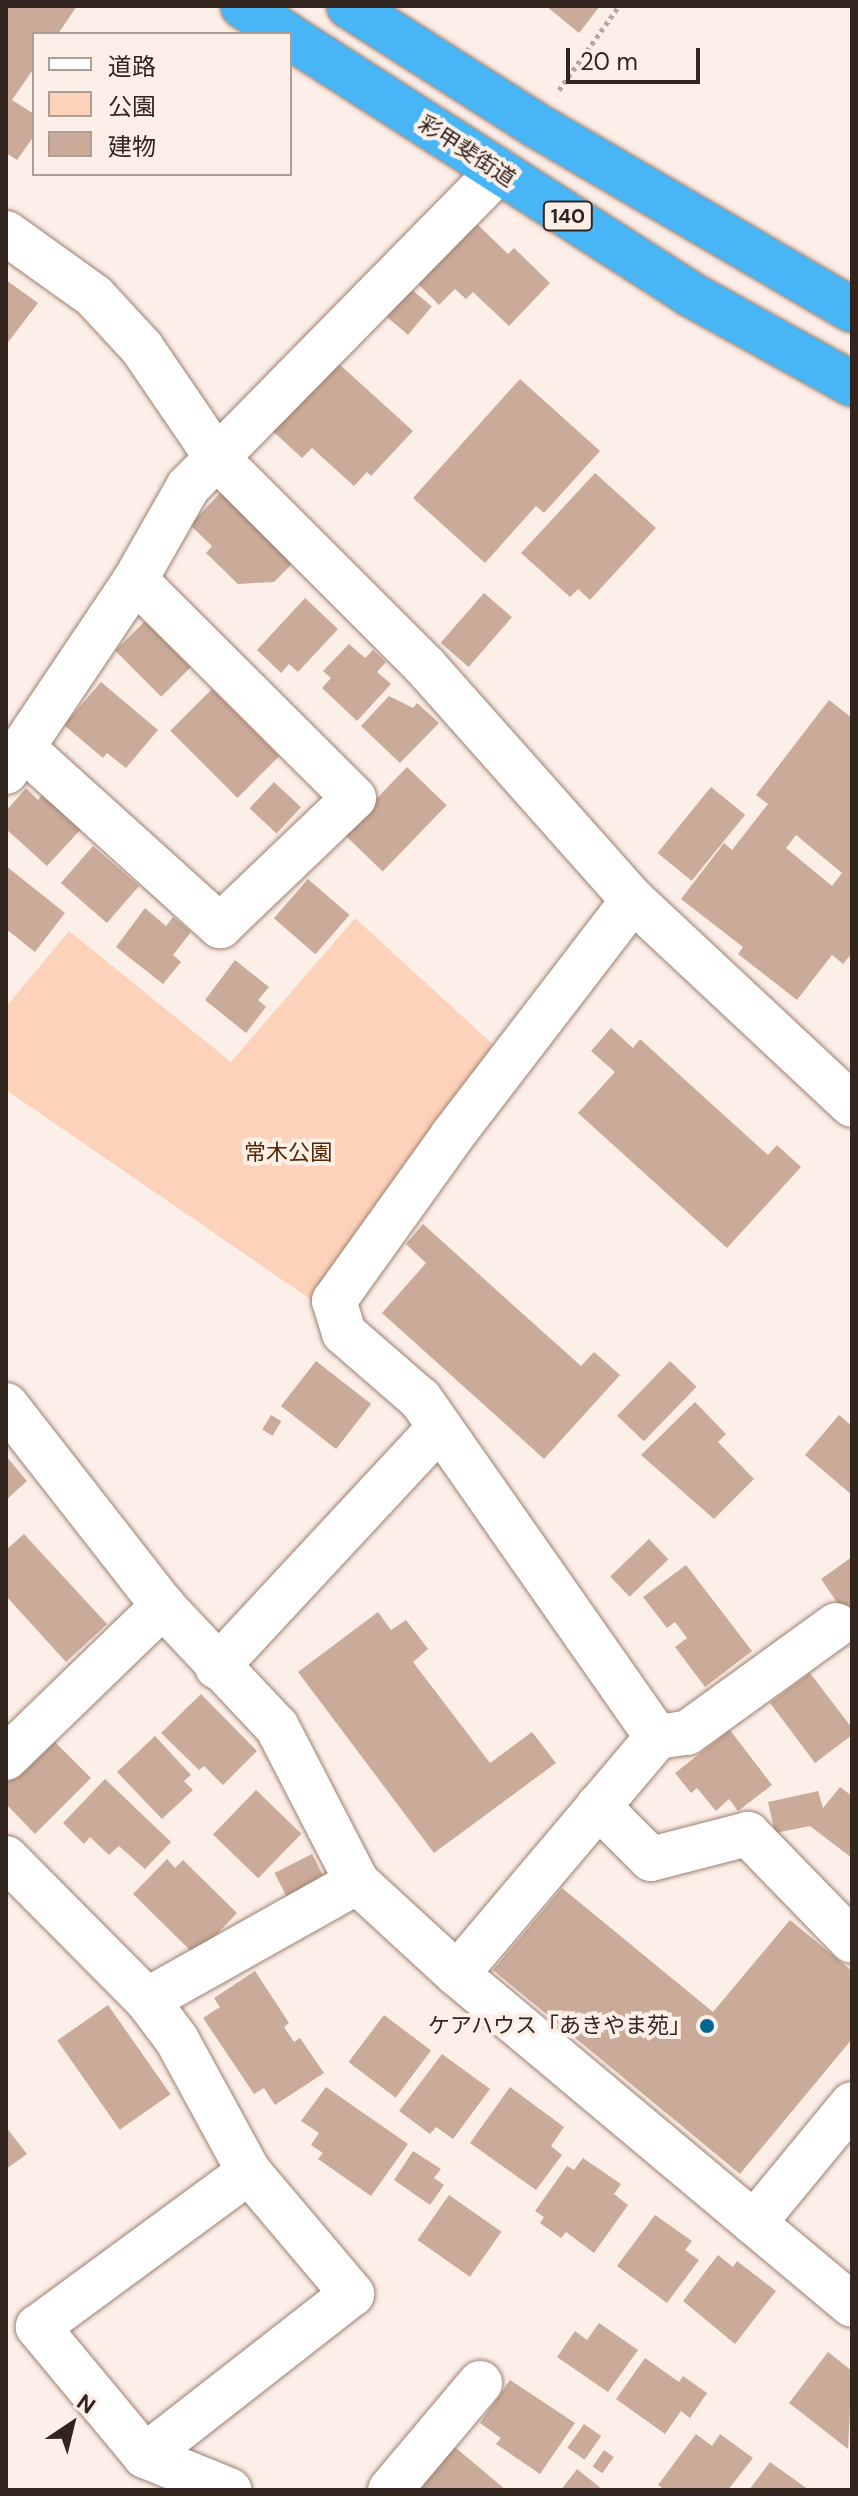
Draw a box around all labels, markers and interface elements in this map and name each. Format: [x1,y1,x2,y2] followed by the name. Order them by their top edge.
[32,32,292,176] legend
[570,32,704,82] scale bar
[580,46,638,77] text: 20 m
[108,51,156,82] text: 道路
[108,91,156,122] text: 公園
[414,110,520,192] street label: 彩甲斐街道
[108,131,156,162] text: 建物
[542,200,594,232] road number: 140
[244,1140,332,1166] park label: 常木公園
[427,2013,691,2039] place label: ケアハウス「あきやま苑」
[698,2017,716,2035] marker: ケアハウス「あきやま苑」
[32,2384,112,2464] north arrow
[71,2387,101,2420] text: N

